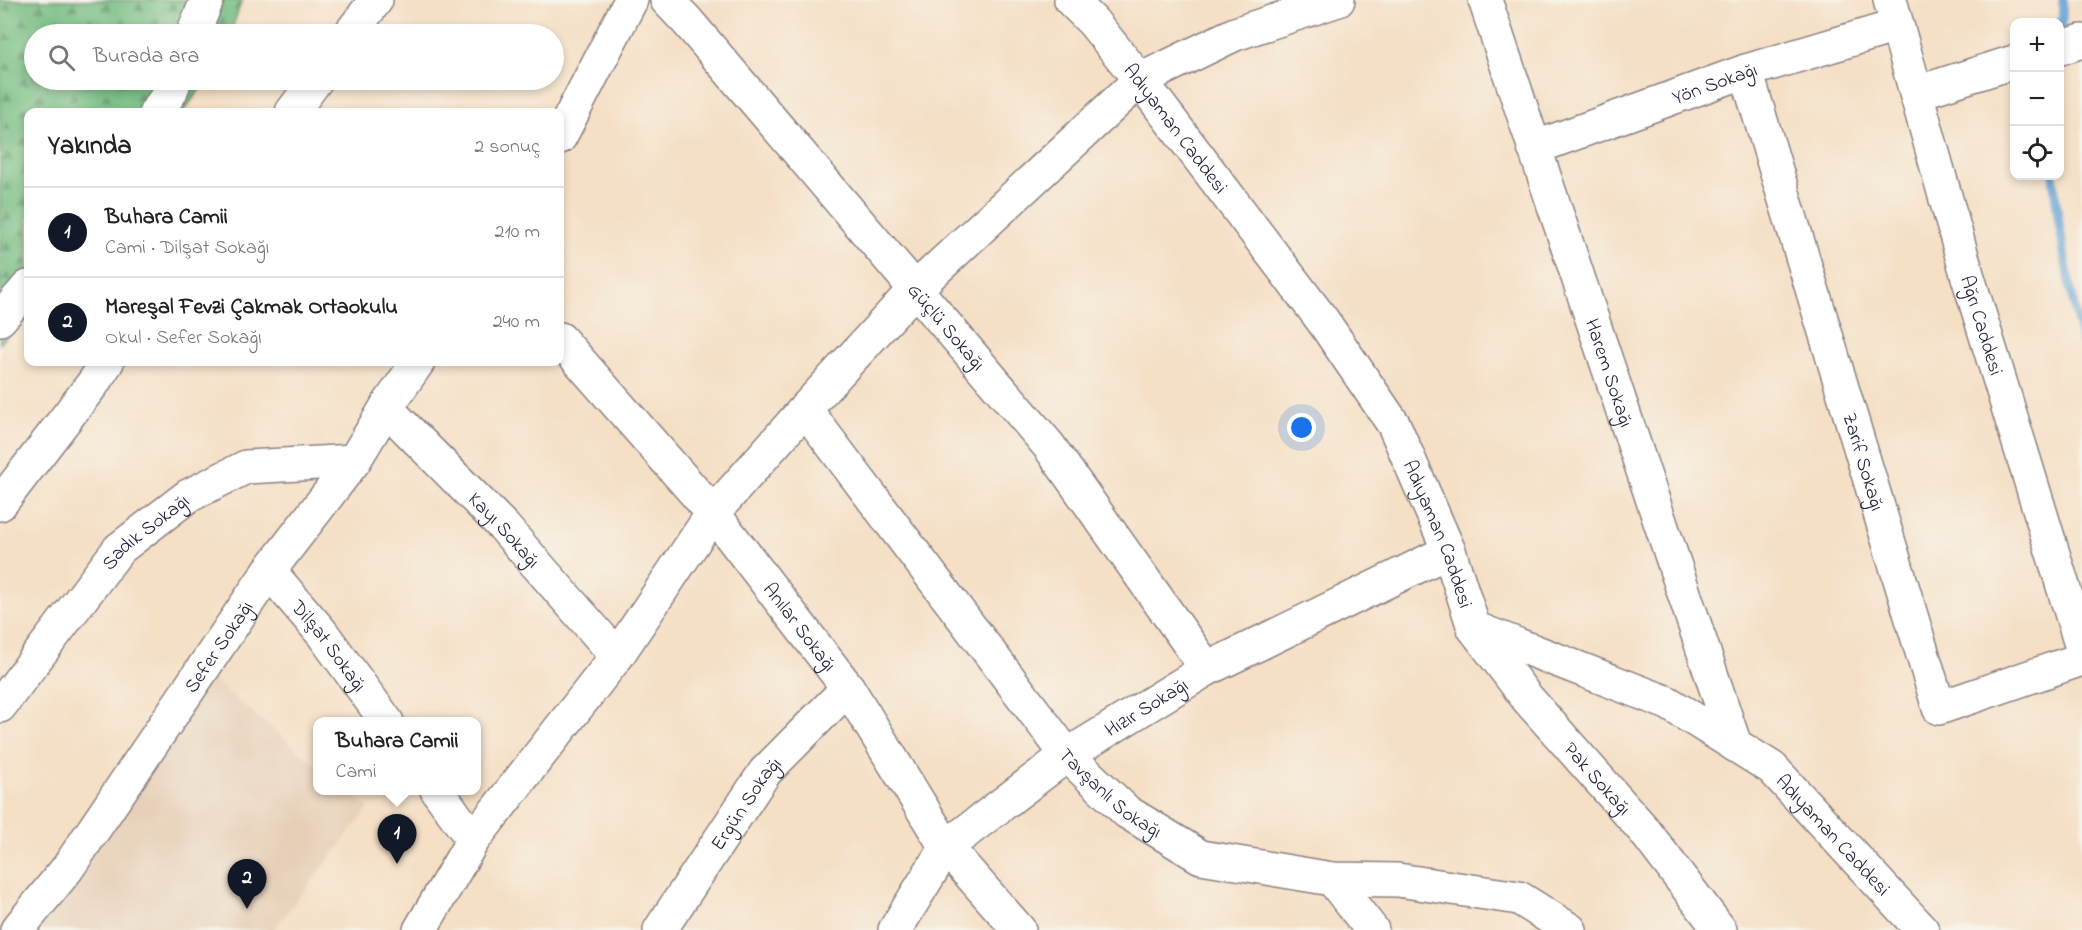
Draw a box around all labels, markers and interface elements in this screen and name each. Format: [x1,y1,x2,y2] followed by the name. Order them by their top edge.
[2010,18,2064,180] map controls
[2010,18,2064,72] button: +
[24,24,564,90] search box
[45,41,78,74] icon: search
[93,41,199,73] text: Burada ara
[1669,56,1761,114] street label: Yön Sokağı
[1115,58,1234,201] street label: Adıyaman Caddesi
[2010,72,2064,126] button: −
[2010,126,2064,180] button: locate
[48,128,132,166] text: Yakında
[474,133,540,162] text: 2 sonuç
[105,202,228,234] text: Buhara Camii
[64,218,71,247] text: 1
[495,218,540,247] text: 210 m
[105,234,269,263] text: Cami · Dilşat Sokağı
[1951,272,2009,379] street label: Ağrı Caddesi
[899,278,991,378] street label: Güçlü Sokağı
[105,292,398,324] text: Mareşal Fevzi Çakmak Ortaokulu
[63,308,72,337] text: 2
[493,308,540,337] text: 240 m
[1576,315,1639,432] street label: Harem Sokağı
[105,324,262,353] text: Okul · Sefer Sokağı
[1833,410,1890,515] street label: Zarif Sokağı
[1287,413,1316,442] your location
[1394,456,1479,612] street label: Adıyaman Caddesi
[460,487,546,576] street label: Kayı Sokağı
[96,488,196,577] street label: Sadık Sokağı
[755,577,842,679] street label: Anılar Sokağı
[282,594,372,699] street label: Dilşat Sokağı
[178,596,262,700] street label: Sefer Sokağı
[1100,672,1195,745] street label: Hızır Sokağı
[313,717,481,795] popup
[336,726,458,758] text: Buhara Camii
[1556,737,1637,823] street label: Pak Sokağı
[1050,743,1167,847] street label: Tavşanlı Sokağı
[705,751,789,857] street label: Ergün Sokağı
[336,758,377,787] text: Cami
[1768,769,1896,904] street label: Adıyaman Caddesi
[378,814,416,864] pin: 1
[228,860,266,909] pin: 2

